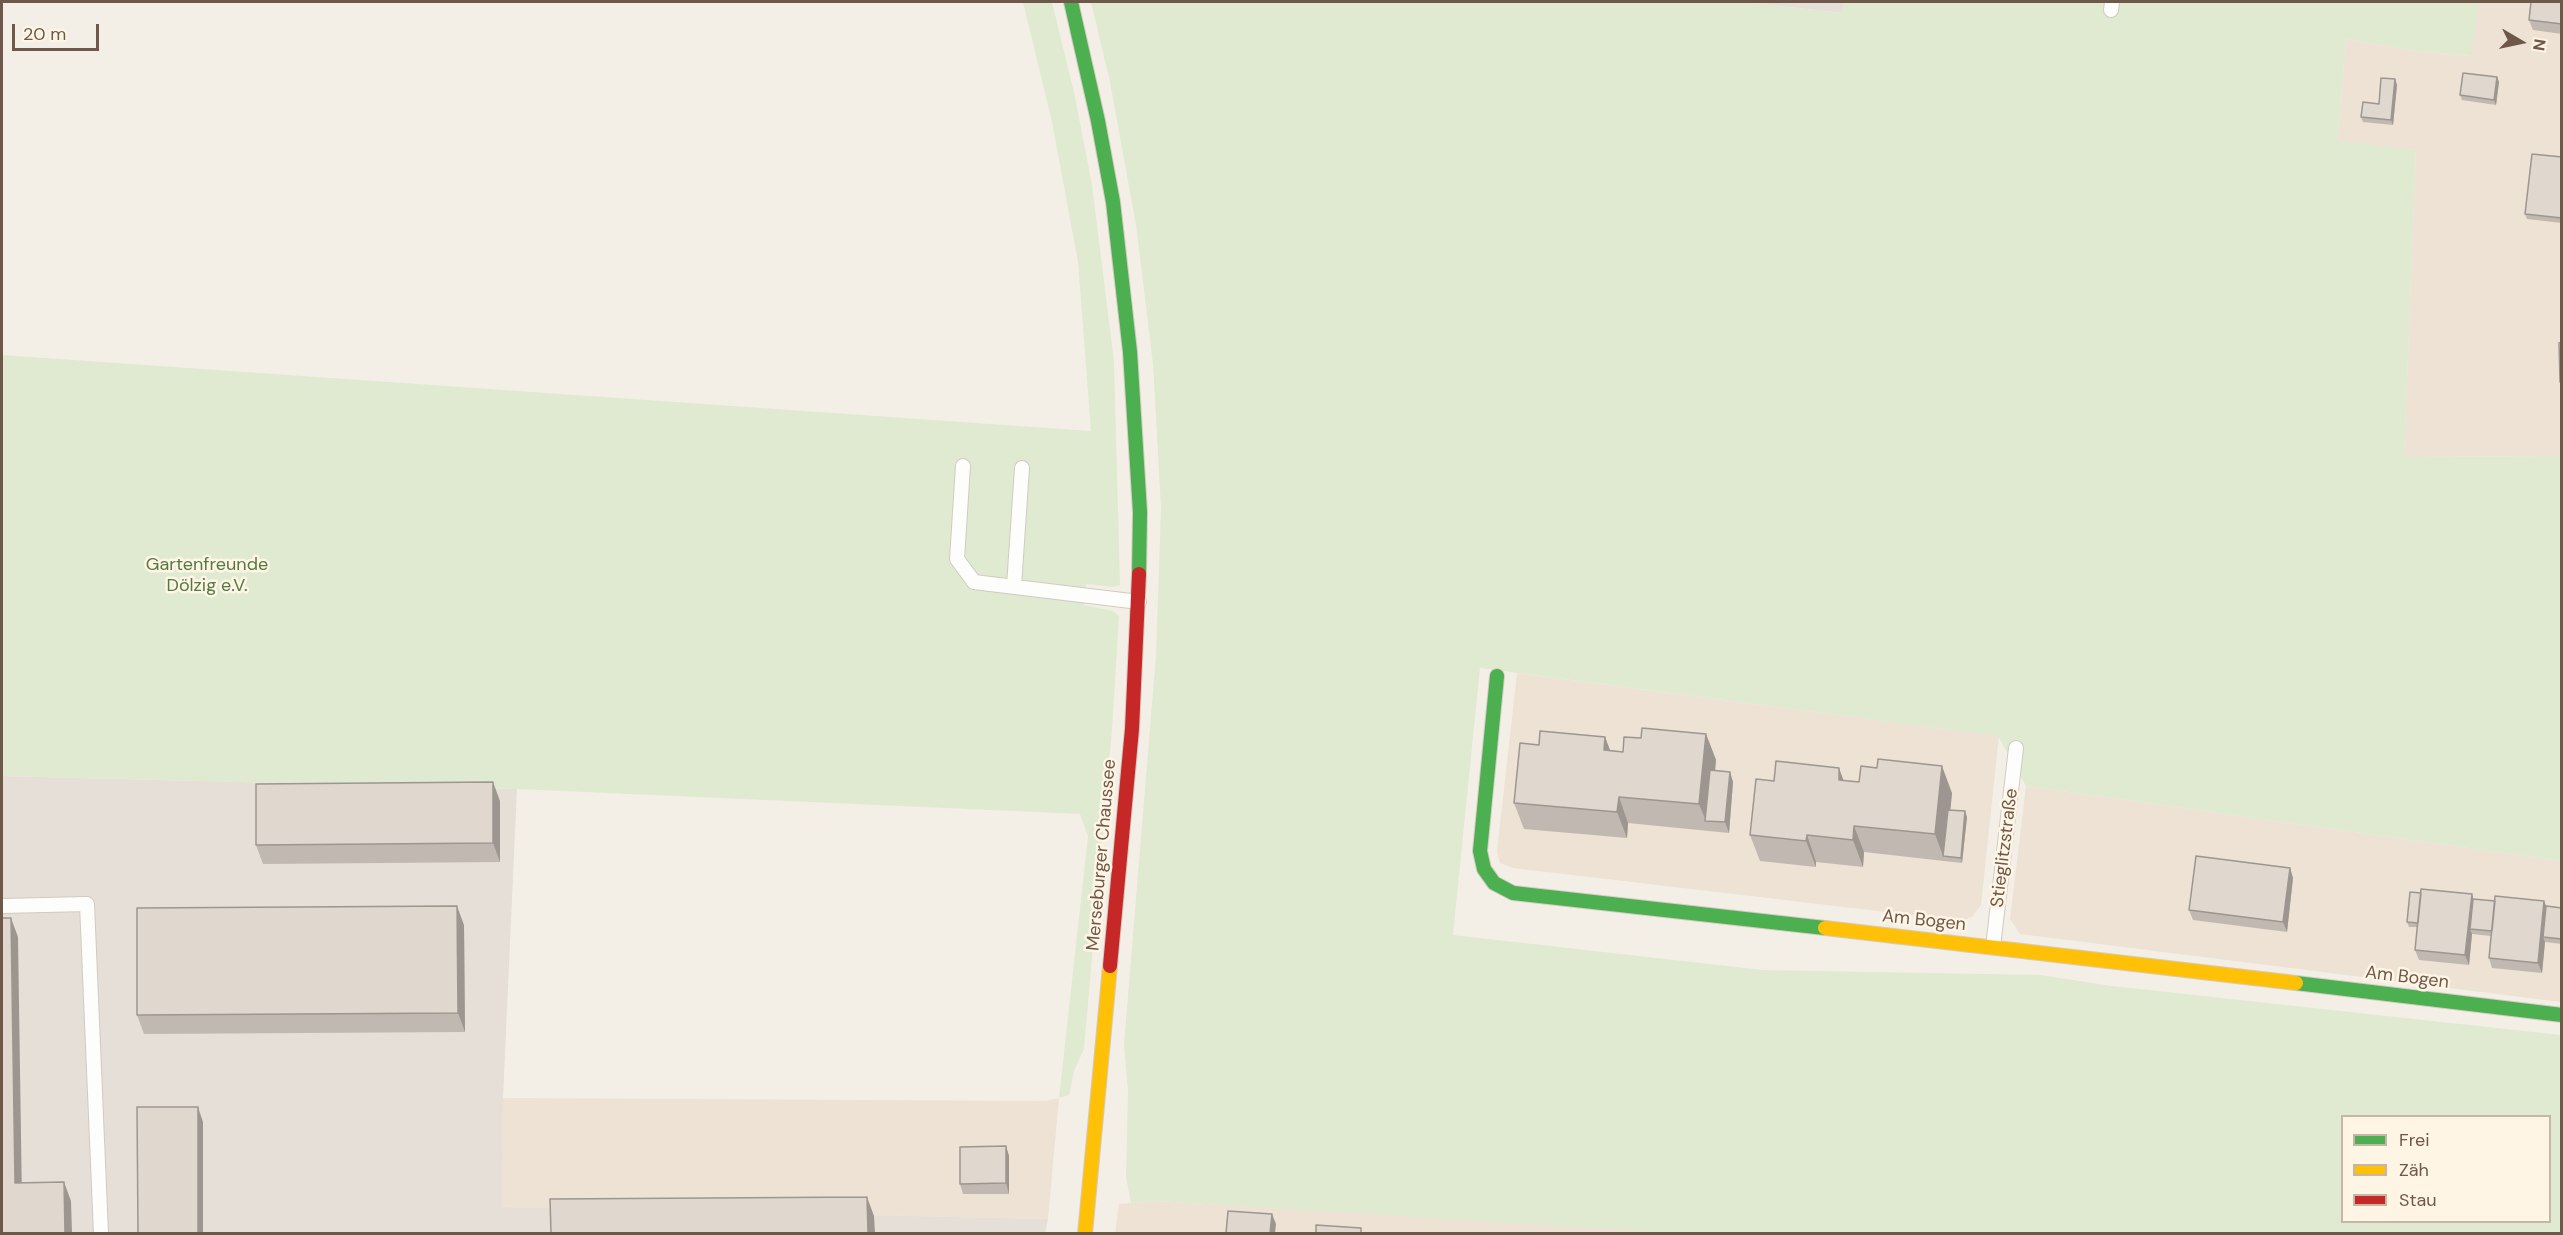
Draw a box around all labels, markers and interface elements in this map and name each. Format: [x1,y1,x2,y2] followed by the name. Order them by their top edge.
[15,12,102,50] scale bar
[2491,12,2551,72] north arrow
[23,22,66,46] text: 20 m
[2528,37,2551,52] text: N
[146,554,268,596] park label: Gartenfreunde Dölzig e.V.
[1083,758,1121,952] street label: Merseburger Chaussee
[1987,787,2023,909] street label: Stieglitzstraße
[1881,906,1967,936] street label: Am Bogen
[2364,962,2450,994] street label: Am Bogen
[2341,1115,2551,1223] legend
[2399,1128,2430,1152] text: Frei
[2399,1158,2429,1182] text: Zäh
[2399,1188,2437,1212] text: Stau

